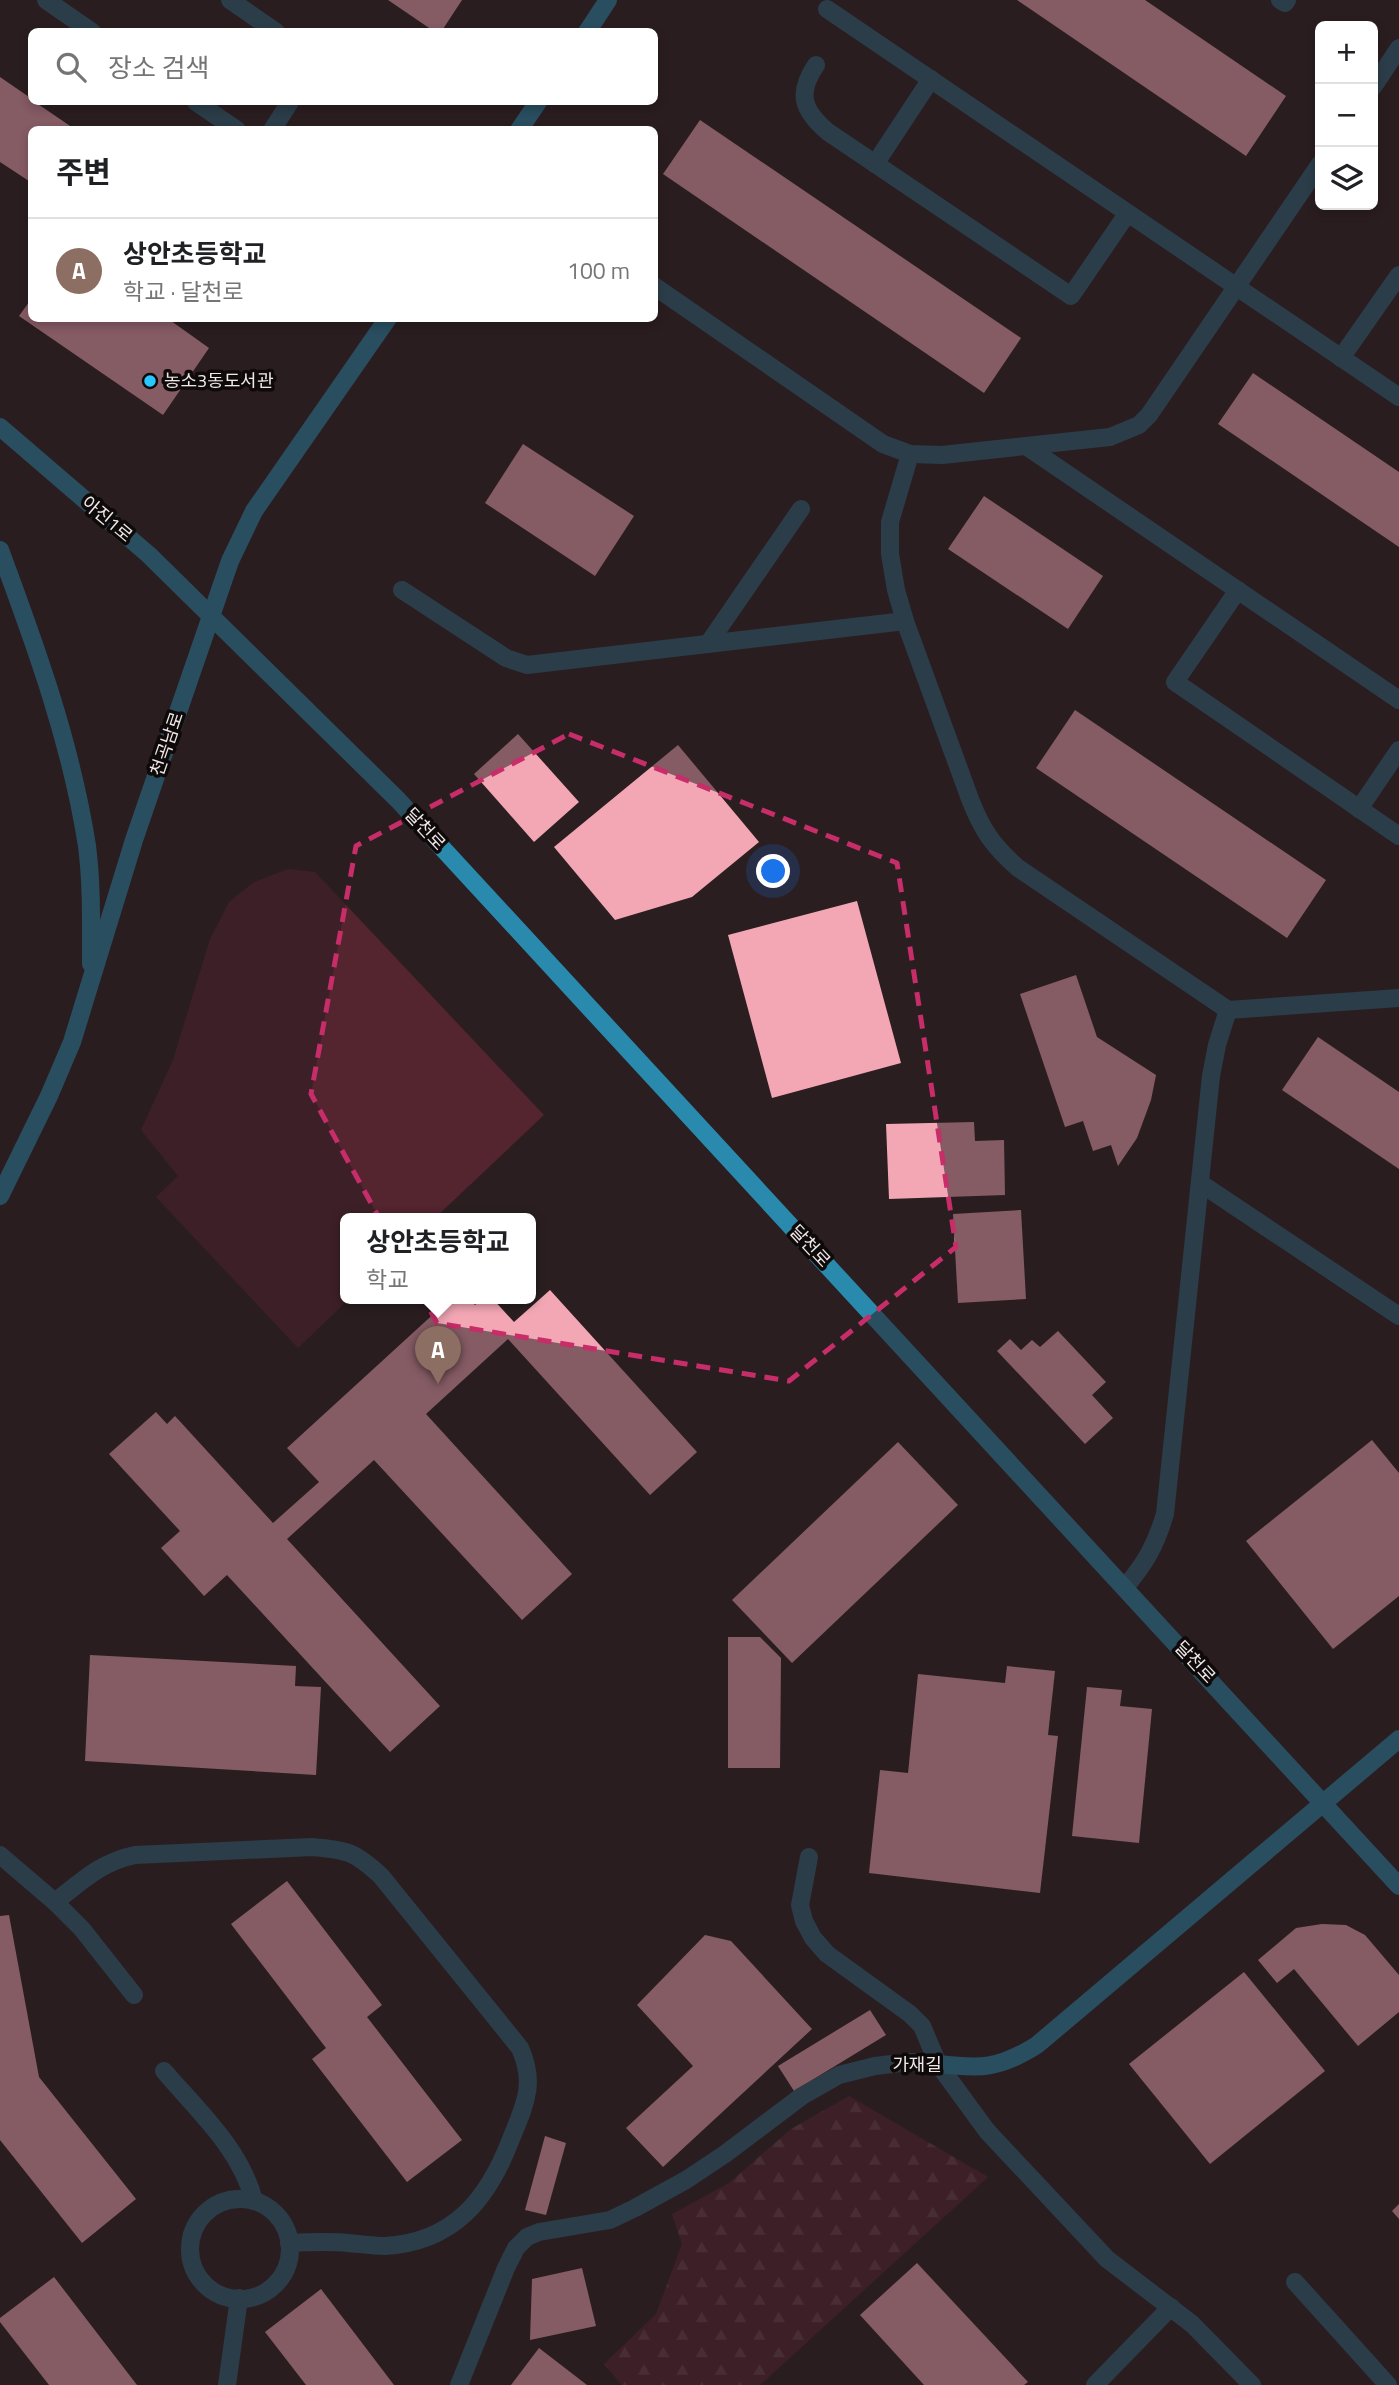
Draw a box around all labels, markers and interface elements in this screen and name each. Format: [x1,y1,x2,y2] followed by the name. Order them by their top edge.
[1315,21,1378,210] map controls
[1315,21,1378,84] button: +
[28,28,658,105] search box
[52,48,90,86] icon: search
[108,48,209,87] text: 장소 검색
[1315,84,1378,147] button: −
[1315,147,1378,210] button: layers
[56,149,111,195] text: 주변
[123,234,267,273] text: 상안초등학교
[72,253,86,288] text: A
[567,253,630,288] text: 100 m
[123,274,244,309] text: 학교 · 달천로
[164,367,274,394] place label: 농소3동도서관
[142,373,158,389] marker: 농소3동도서관
[76,489,139,548] street label: 아진1로
[143,708,190,780] street label: 천곡남로
[399,801,452,856] street label: 달천로
[756,854,790,888] your location
[340,1213,536,1304] popup
[784,1218,837,1273] street label: 달천로
[366,1222,510,1261] text: 상안초등학교
[366,1262,409,1297] text: 학교
[415,1326,461,1384] pin: A
[1169,1634,1222,1689] street label: 달천로
[892,2051,942,2078] street label: 가재길

